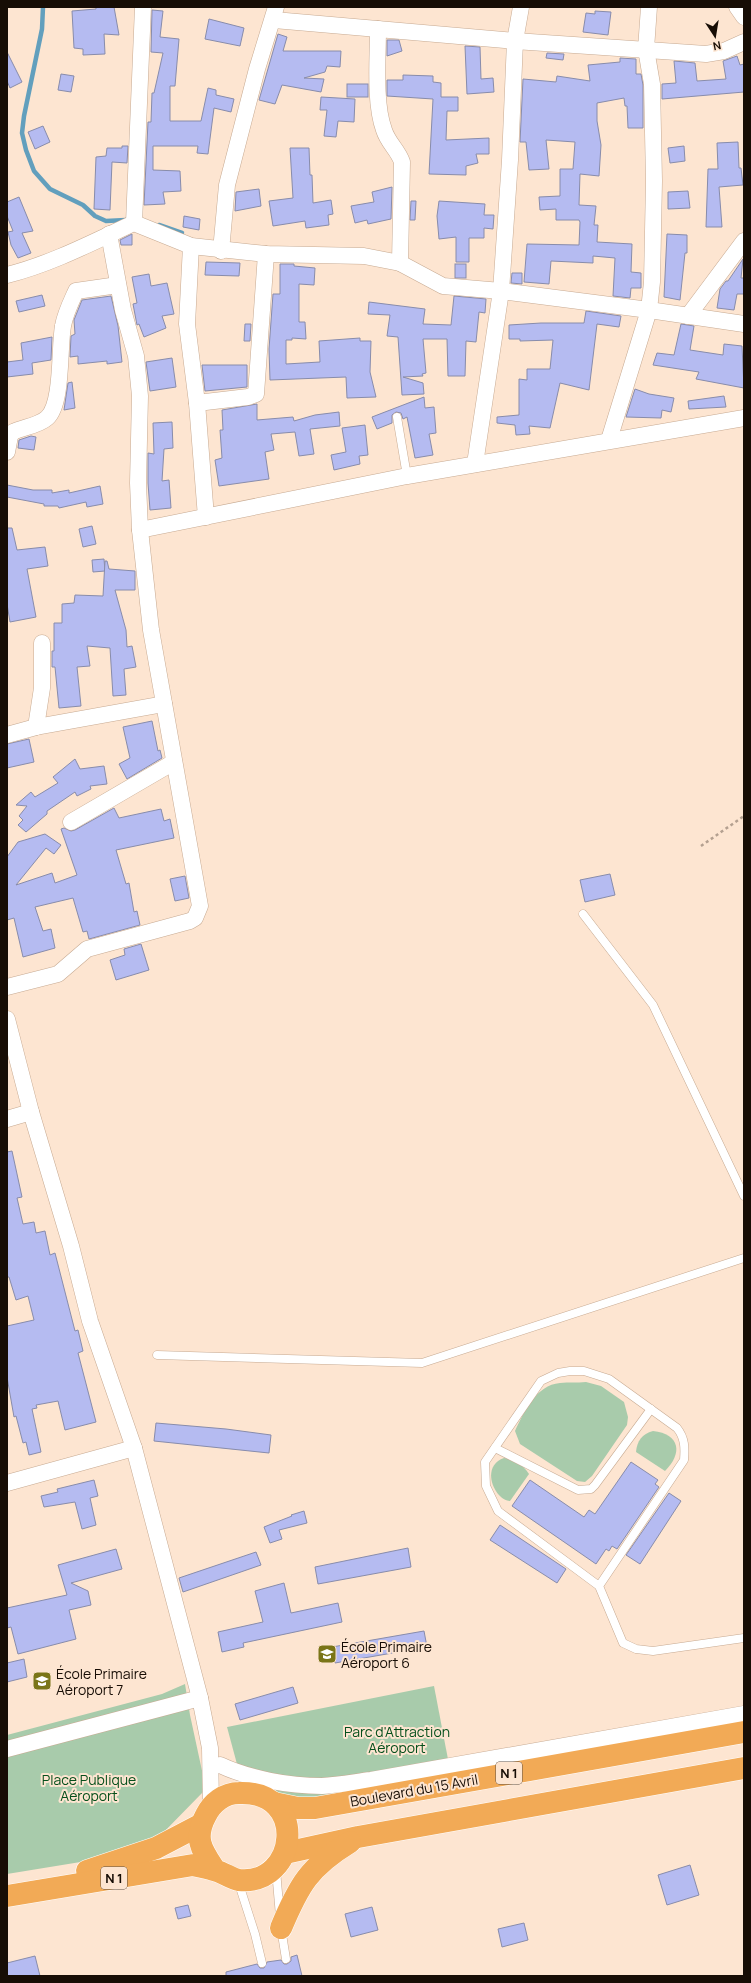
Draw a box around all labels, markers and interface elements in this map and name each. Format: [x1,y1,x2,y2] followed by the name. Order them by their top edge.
[695,16,735,56] north arrow
[712,38,723,54] text: N
[341,1637,432,1672] place label: École Primaire Aéroport 6
[316,1643,338,1665] school or university icon: École Primaire Aéroport 6
[56,1664,147,1699] place label: École Primaire Aéroport 7
[31,1670,53,1692] school or university icon: École Primaire Aéroport 7
[344,1722,450,1757] park label: Parc d'Attraction Aéroport
[496,1762,522,1784] road number: N 1
[349,1769,479,1811] street label: Boulevard du 15 Avril
[42,1770,136,1805] park label: Place Publique Aéroport
[101,1867,127,1889] road number: N 1

